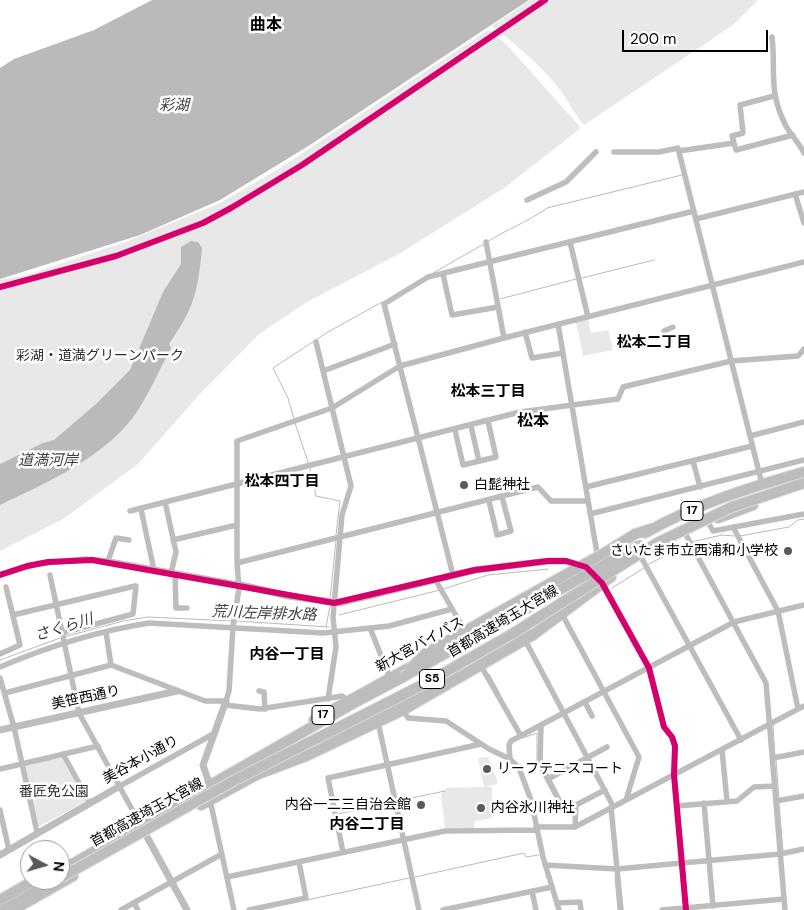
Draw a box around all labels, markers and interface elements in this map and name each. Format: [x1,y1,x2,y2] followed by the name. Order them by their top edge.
[250,16,282,36] district label: 曲本
[624,20,770,52] scale bar
[630,29,676,49] text: 200 m
[159,97,189,115] water label: 彩湖
[617,334,691,352] district label: 松本二丁目
[16,348,184,364] park label: 彩湖・道満グリーンパーク
[451,383,525,401] district label: 松本三丁目
[517,412,549,432] district label: 松本
[18,452,78,470] water label: 道満河岸
[245,473,319,491] district label: 松本四丁目
[474,477,530,493] place label: 白髭神社
[458,479,470,491] marker: 白髭神社
[681,502,703,520] road number: 17
[610,543,778,559] place label: さいたま市立西浦和小学校
[782,545,794,557] marker: さいたま市立西浦和小学校
[445,582,561,662] street label: 首都高速埼玉大宮線
[211,603,317,625] water label: 荒川左岸排水路
[33,611,95,645] water label: さくら川
[373,614,467,676] street label: 新大宮バイパス
[250,646,324,664] district label: 内谷一丁目
[420,670,444,689] road number: S5
[50,683,122,713] street label: 美笹西通り
[312,706,334,724] road number: 17
[100,732,182,788] street label: 美谷本小通り
[497,761,623,777] place label: リーフテニスコート
[481,763,493,775] marker: リーフテニスコート
[88,775,206,851] street label: 首都高速埼玉大宮線
[19,784,89,800] park label: 番匠免公園
[285,797,411,813] place label: 内谷一二三自治会館
[415,799,427,811] marker: 内谷一二三自治会館
[491,800,575,816] place label: 内谷氷川神社
[475,802,487,814] marker: 内谷氷川神社
[330,816,404,834] district label: 内谷二丁目
[20,840,70,890] north arrow
[49,860,68,872] text: N

